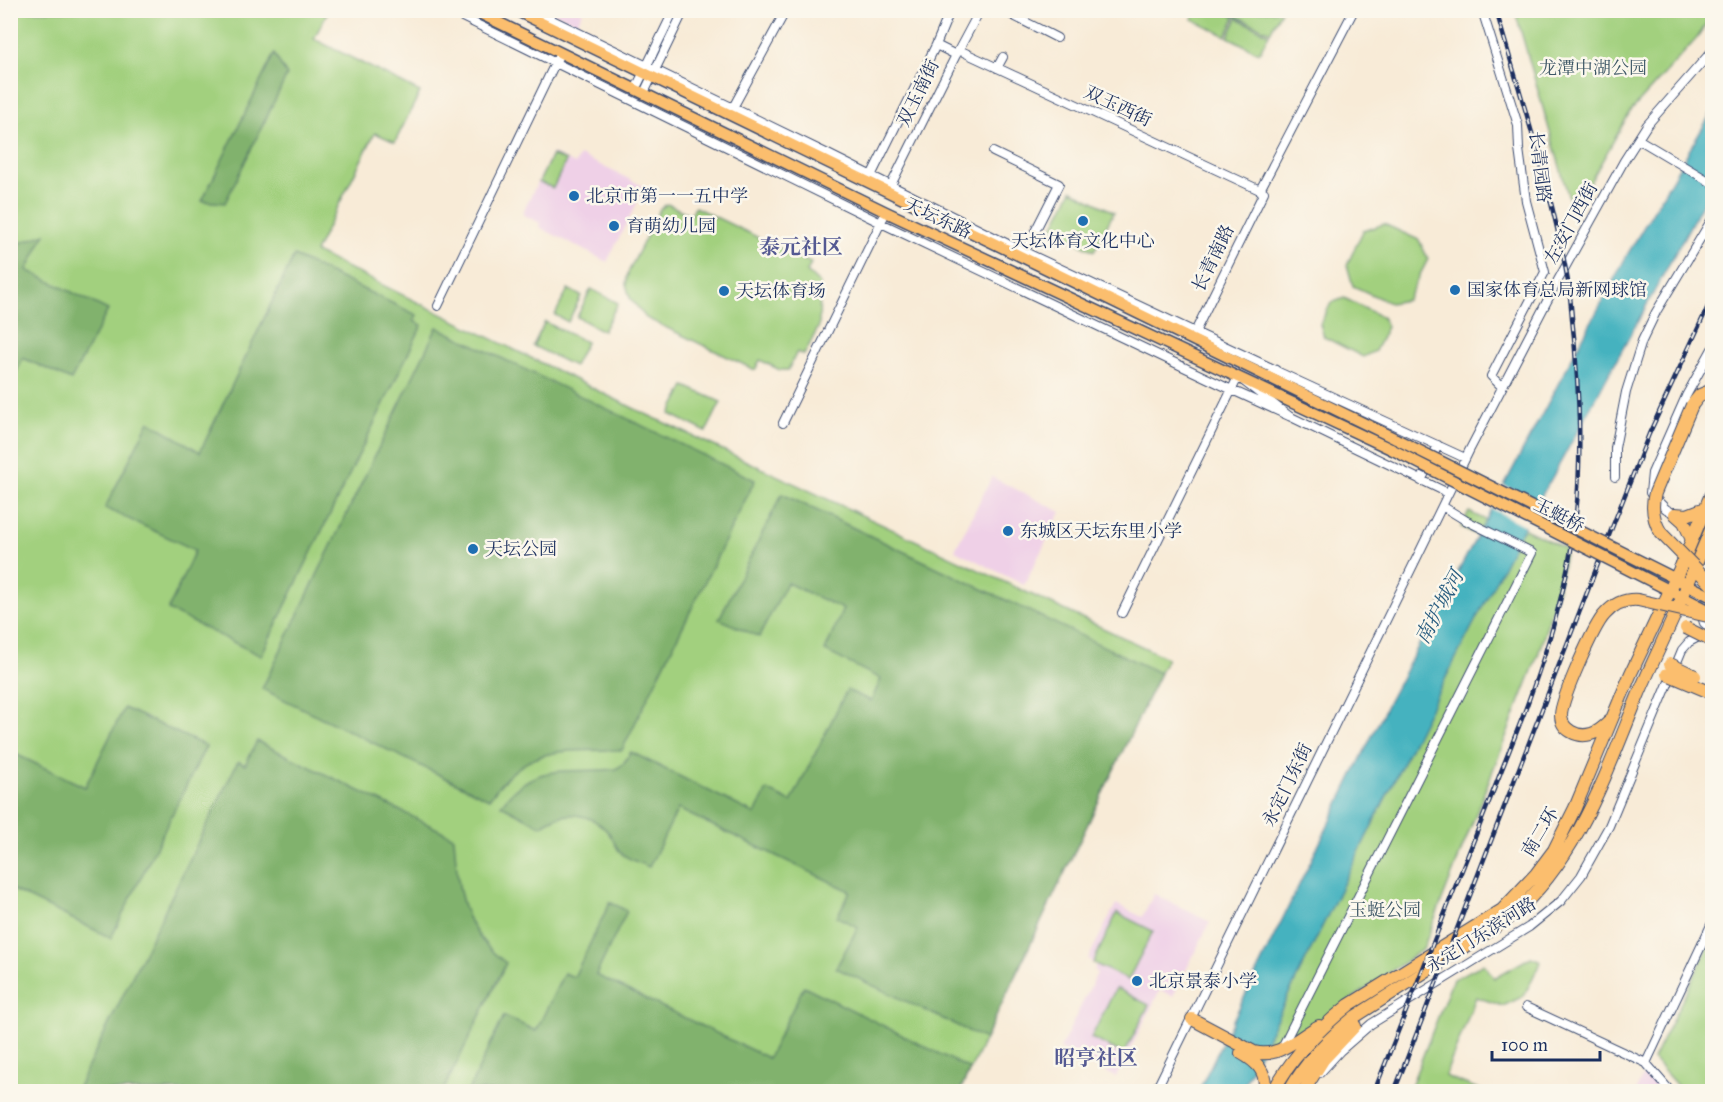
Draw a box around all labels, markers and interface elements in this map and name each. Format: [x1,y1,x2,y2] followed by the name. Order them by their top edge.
[892,56,944,130] street label: 双玉南街
[1539,57,1647,79] park label: 龙潭中湖公园
[1081,81,1155,131] street label: 双玉西街
[1525,130,1555,204] street label: 长青园路
[1540,178,1602,268] street label: 左安门西街
[586,185,748,207] place label: 北京市第一一五中学
[567,189,581,203] marker: 北京市第一一五中学
[901,193,975,243] street label: 天坛东路
[1076,214,1090,228] marker: 天坛体育文化中心
[626,215,716,237] place label: 育萌幼儿园
[607,219,621,233] marker: 育萌幼儿园
[1187,221,1239,295] street label: 长青南路
[1011,230,1155,252] place label: 天坛体育文化中心
[759,234,843,260] district label: 泰元社区
[1467,279,1647,301] place label: 国家体育总局新网球馆
[736,280,826,302] place label: 天坛体育场
[1448,283,1462,297] marker: 国家体育总局新网球馆
[717,284,731,298] marker: 天坛体育场
[1530,493,1588,537] street label: 玉蜓桥
[1020,520,1182,542] place label: 东城区天坛东里小学
[1001,524,1015,538] marker: 东城区天坛东里小学
[485,538,557,560] place label: 天坛公园
[466,542,480,556] marker: 天坛公园
[1410,563,1470,648] water label: 南护城河
[1257,740,1317,830] street label: 永定门东街
[1517,803,1563,861] street label: 南二环
[1422,892,1540,978] street label: 永定门东滨河路
[1349,899,1421,921] park label: 玉蜓公园
[1149,970,1257,992] place label: 北京景泰小学
[1130,974,1144,988] marker: 北京景泰小学
[1492,1024,1600,1062] scale bar
[1501,1034,1548,1056] text: 100 m
[1054,1045,1138,1071] district label: 昭亨社区

